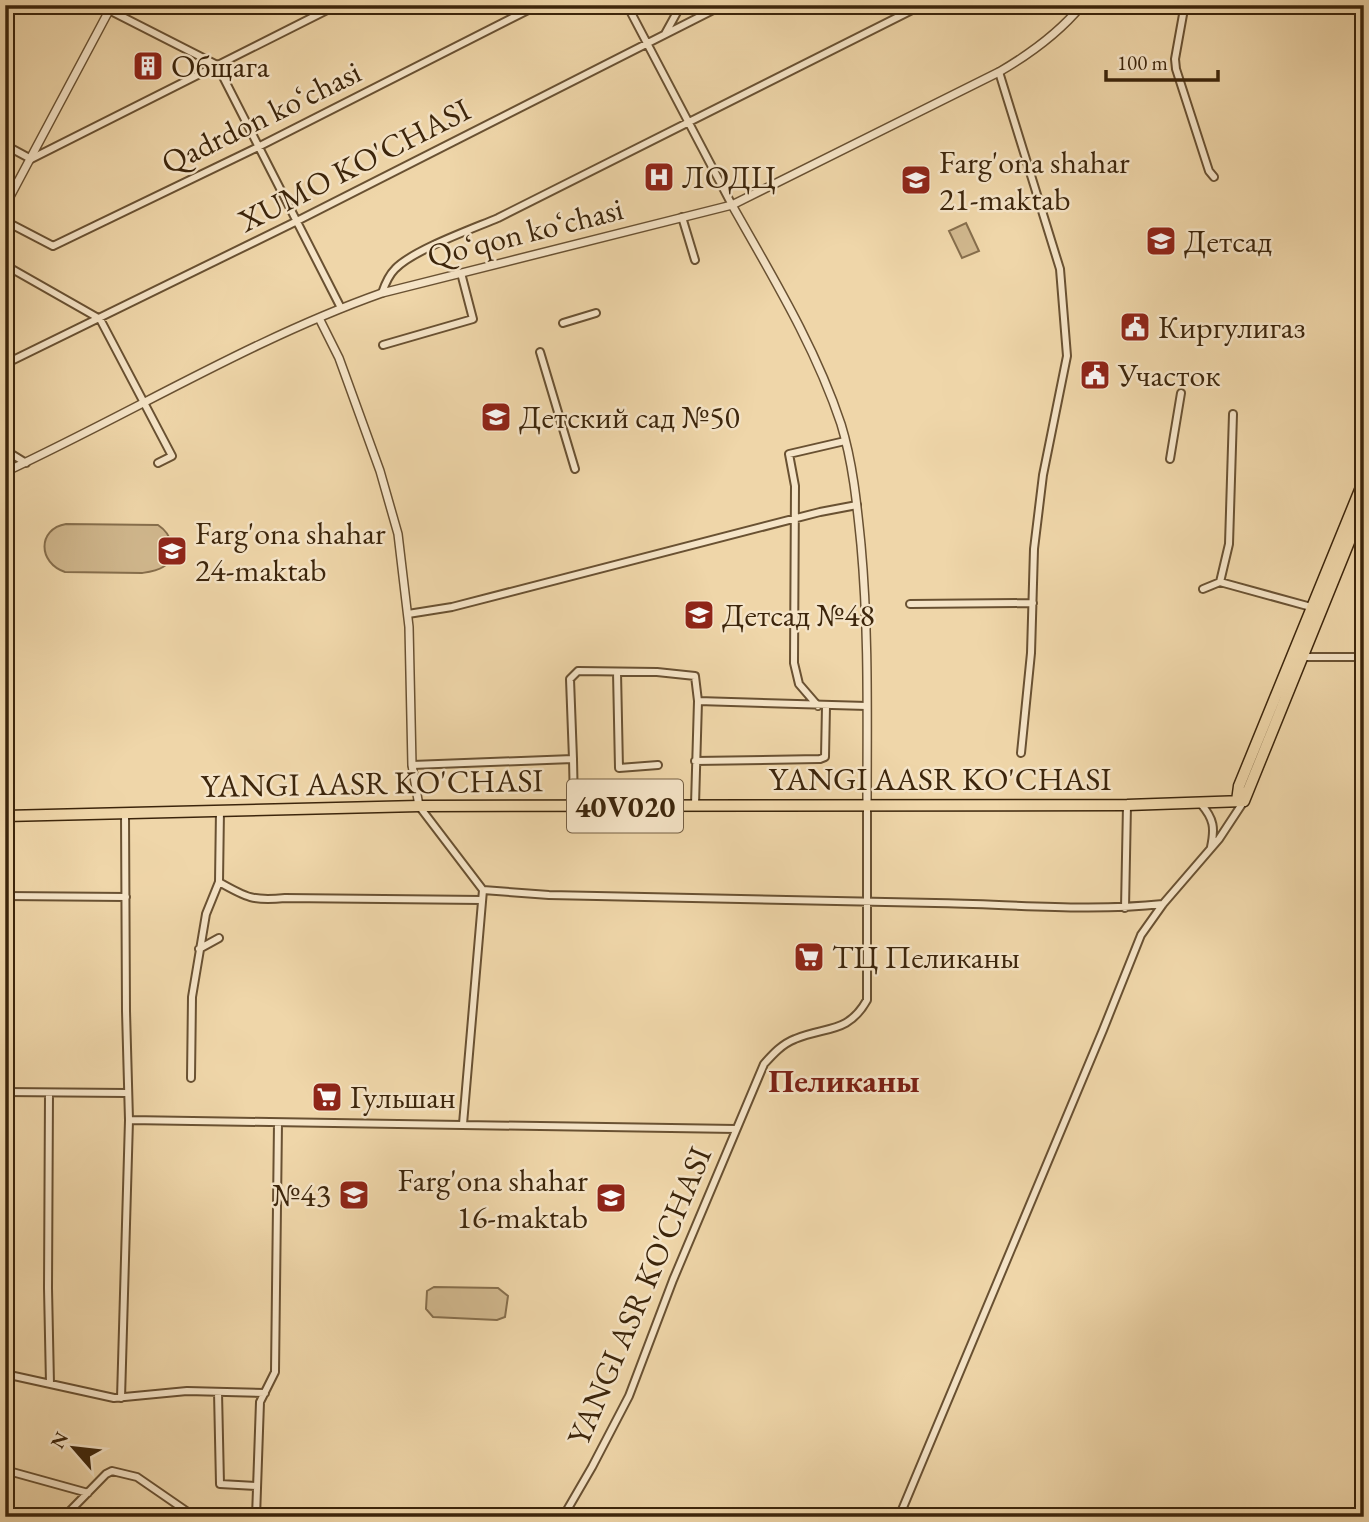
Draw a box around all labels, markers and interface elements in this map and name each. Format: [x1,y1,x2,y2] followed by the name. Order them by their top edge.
[1106,38,1218,82] scale bar
[171,45,270,87] place label: Общага
[131,49,165,83] building icon: Общага
[1117,49,1168,76] text: 100 m
[154,50,368,183] street label: Qadrdon koʻchasi
[230,88,477,242] street label: XUMO KO'CHASI
[939,141,1130,220] place label: Farg'ona shahar 21-maktab
[682,156,776,198] place label: ЛОДЦ
[642,160,676,194] hospital icon: ЛОДЦ
[899,163,933,197] school or university icon: Farg'ona shahar 21-maktab
[423,187,627,277] street label: Qoʻqon koʻchasi
[1184,220,1272,262] place label: Детсад
[1144,224,1178,258] school or university icon: Детсад
[1158,306,1306,348] place label: Киргулигаз
[1118,310,1152,344] public building icon: Киргулигаз
[1117,354,1221,396] place label: Участок
[1078,358,1112,392] public building icon: Участок
[519,396,740,438] place label: Детский сад №50
[479,400,513,434] school or university icon: Детский сад №50
[195,512,386,591] place label: Farg'ona shahar 24-maktab
[155,534,189,568] school or university icon: Farg'ona shahar 24-maktab
[722,594,875,636] place label: Детсад №48
[682,598,716,632] school or university icon: Детсад №48
[769,758,1111,800] street label: YANGI AASR KO'CHASI
[200,759,544,807] street label: YANGI AASR KO'CHASI
[567,779,683,832] road number: 40V020
[832,936,1020,978] place label: ТЦ Пеликаны
[792,940,826,974] supermarket icon: ТЦ Пеликаны
[768,1059,920,1102] district label: Пеликаны
[350,1076,456,1118] place label: Гульшан
[310,1080,344,1114] supermarket icon: Гульшан
[557,1140,721,1452] street label: YANGI ASR KO'CHASI
[397,1159,588,1238] place label: Farg'ona shahar 16-maktab
[273,1174,331,1216] place label: №43
[337,1178,371,1212] school or university icon: №43
[594,1181,628,1215] school or university icon: Farg'ona shahar 16-maktab
[38,1414,108,1484] north arrow
[45,1427,74,1453] text: N

